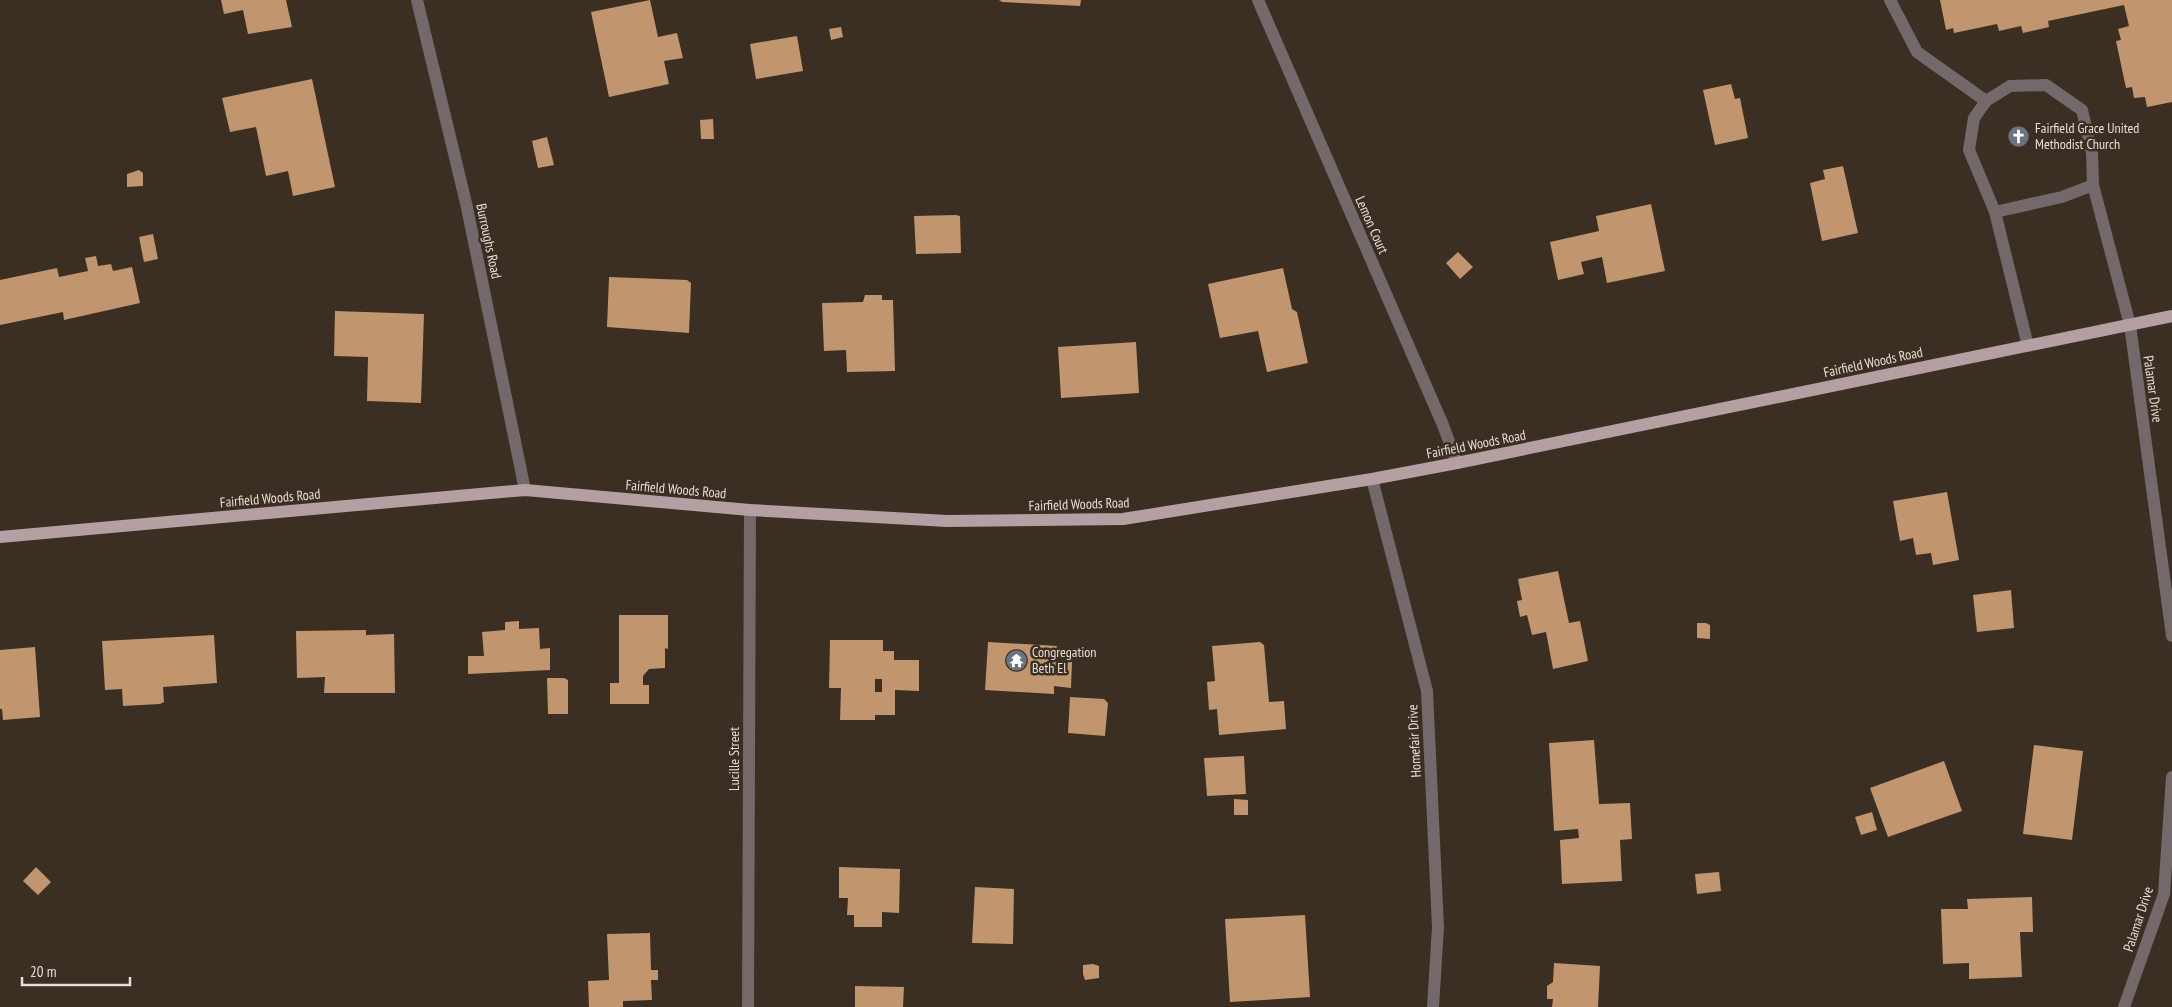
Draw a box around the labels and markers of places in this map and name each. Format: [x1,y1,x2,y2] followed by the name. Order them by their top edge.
[2035,119,2139,153] place label: Fairfield Grace United Methodist Church
[2007,124,2031,148] church icon: Fairfield Grace United Methodist Church
[1032,643,1097,677] place label: Congregation Beth El
[1004,648,1028,672] temple icon: Congregation Beth El

